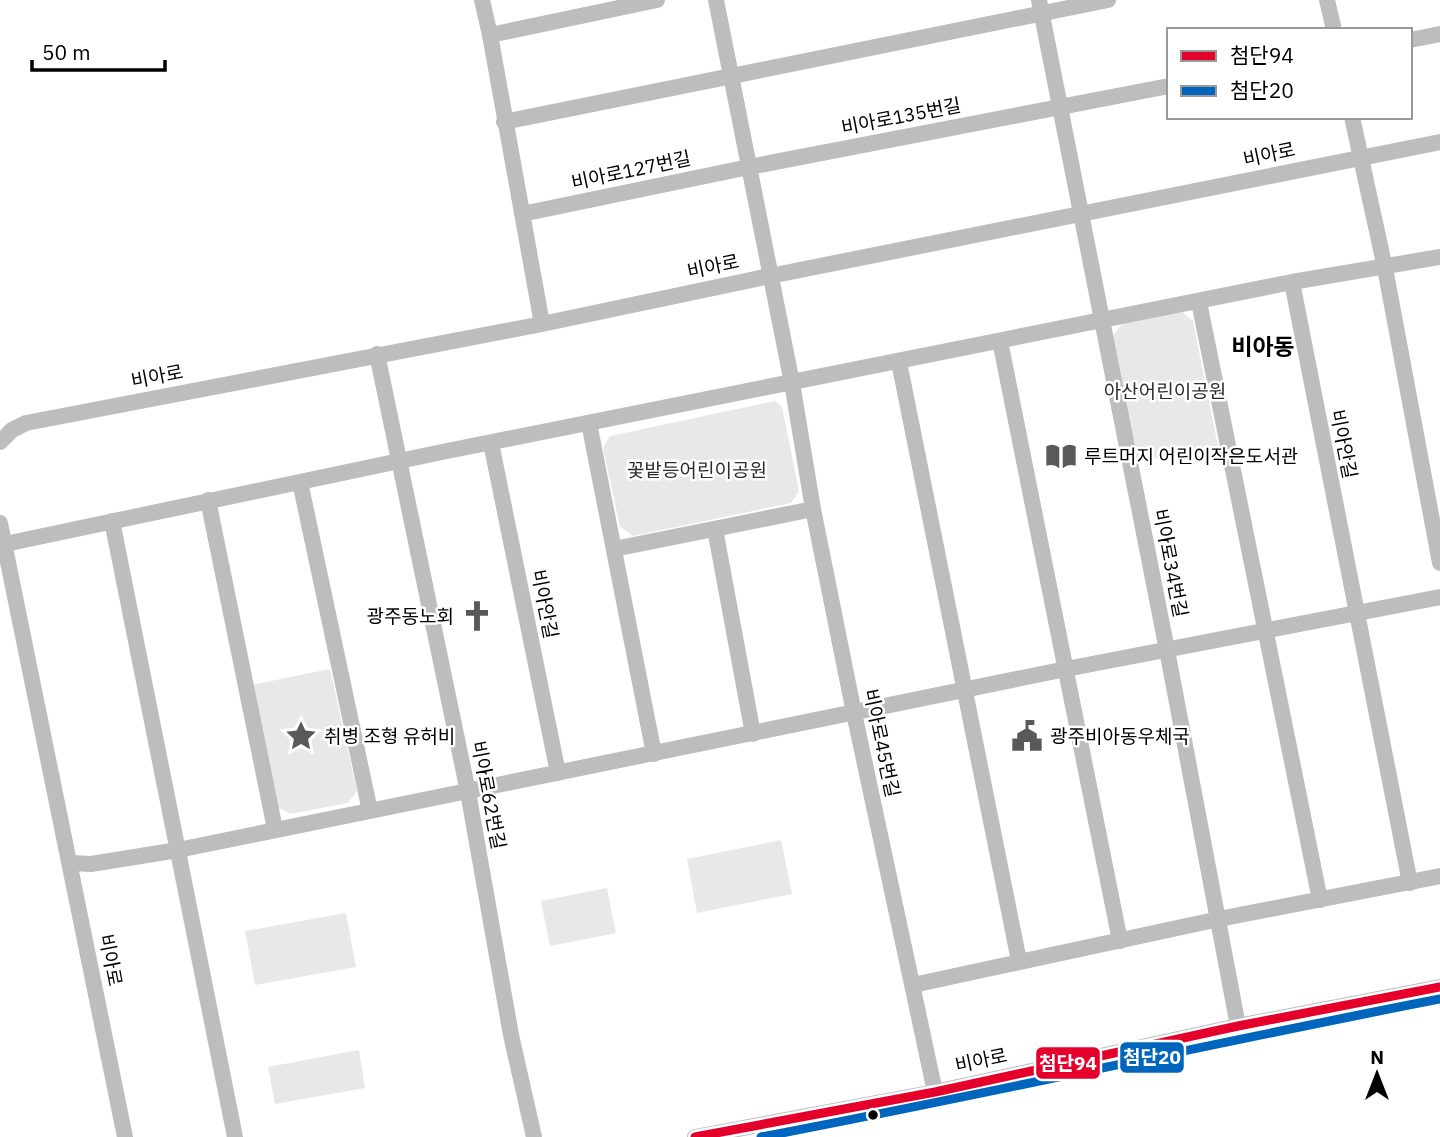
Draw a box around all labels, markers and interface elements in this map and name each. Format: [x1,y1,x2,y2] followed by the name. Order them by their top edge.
[32,28,164,72] scale bar
[1167,28,1412,119] legend
[42,38,91,66] text: 50 m
[1230,41,1294,69] text: 첨단94
[1230,76,1294,104] text: 첨단20
[839,93,963,139] street label: 비아로135번길
[1241,137,1297,171] street label: 비아로
[569,146,693,194] street label: 비아로127번길
[685,249,741,283] street label: 비아로
[1231,331,1295,361] district label: 비아동
[129,359,185,393] street label: 비아로
[1104,379,1226,403] park label: 아산어린이공원
[1326,407,1362,481] street label: 비아안길
[1044,439,1078,473] library icon: 루트머지 어린이작은도서관
[1084,444,1298,468] place label: 루트머지 어린이작은도서관
[627,458,767,482] park label: 꽃밭등어린이공원
[1149,507,1193,619] street label: 비아로34번길
[527,567,563,641] street label: 비아안길
[460,599,494,633] church icon: 광주동노회
[367,604,454,628] place label: 광주동노회
[859,687,905,799] street label: 비아로45번길
[284,719,318,753] place icon: 취병 조형 유허비
[1010,719,1044,753] public building icon: 광주비아동우체국
[324,724,455,748] place label: 취병 조형 유허비
[1050,724,1190,748] place label: 광주비아동우체국
[467,739,511,851] street label: 비아로62번길
[94,932,128,988] street label: 비아로
[1342,1039,1412,1109] north arrow
[1119,1041,1185,1074] line badge: 첨단20
[953,1043,1009,1077] street label: 비아로
[1123,1045,1181,1069] text: 첨단20
[1370,1045,1384,1069] text: N
[1035,1046,1101,1080] line badge: 첨단94
[1039,1051,1097,1075] text: 첨단94
[866,1108,880,1122] unlabelled marker

